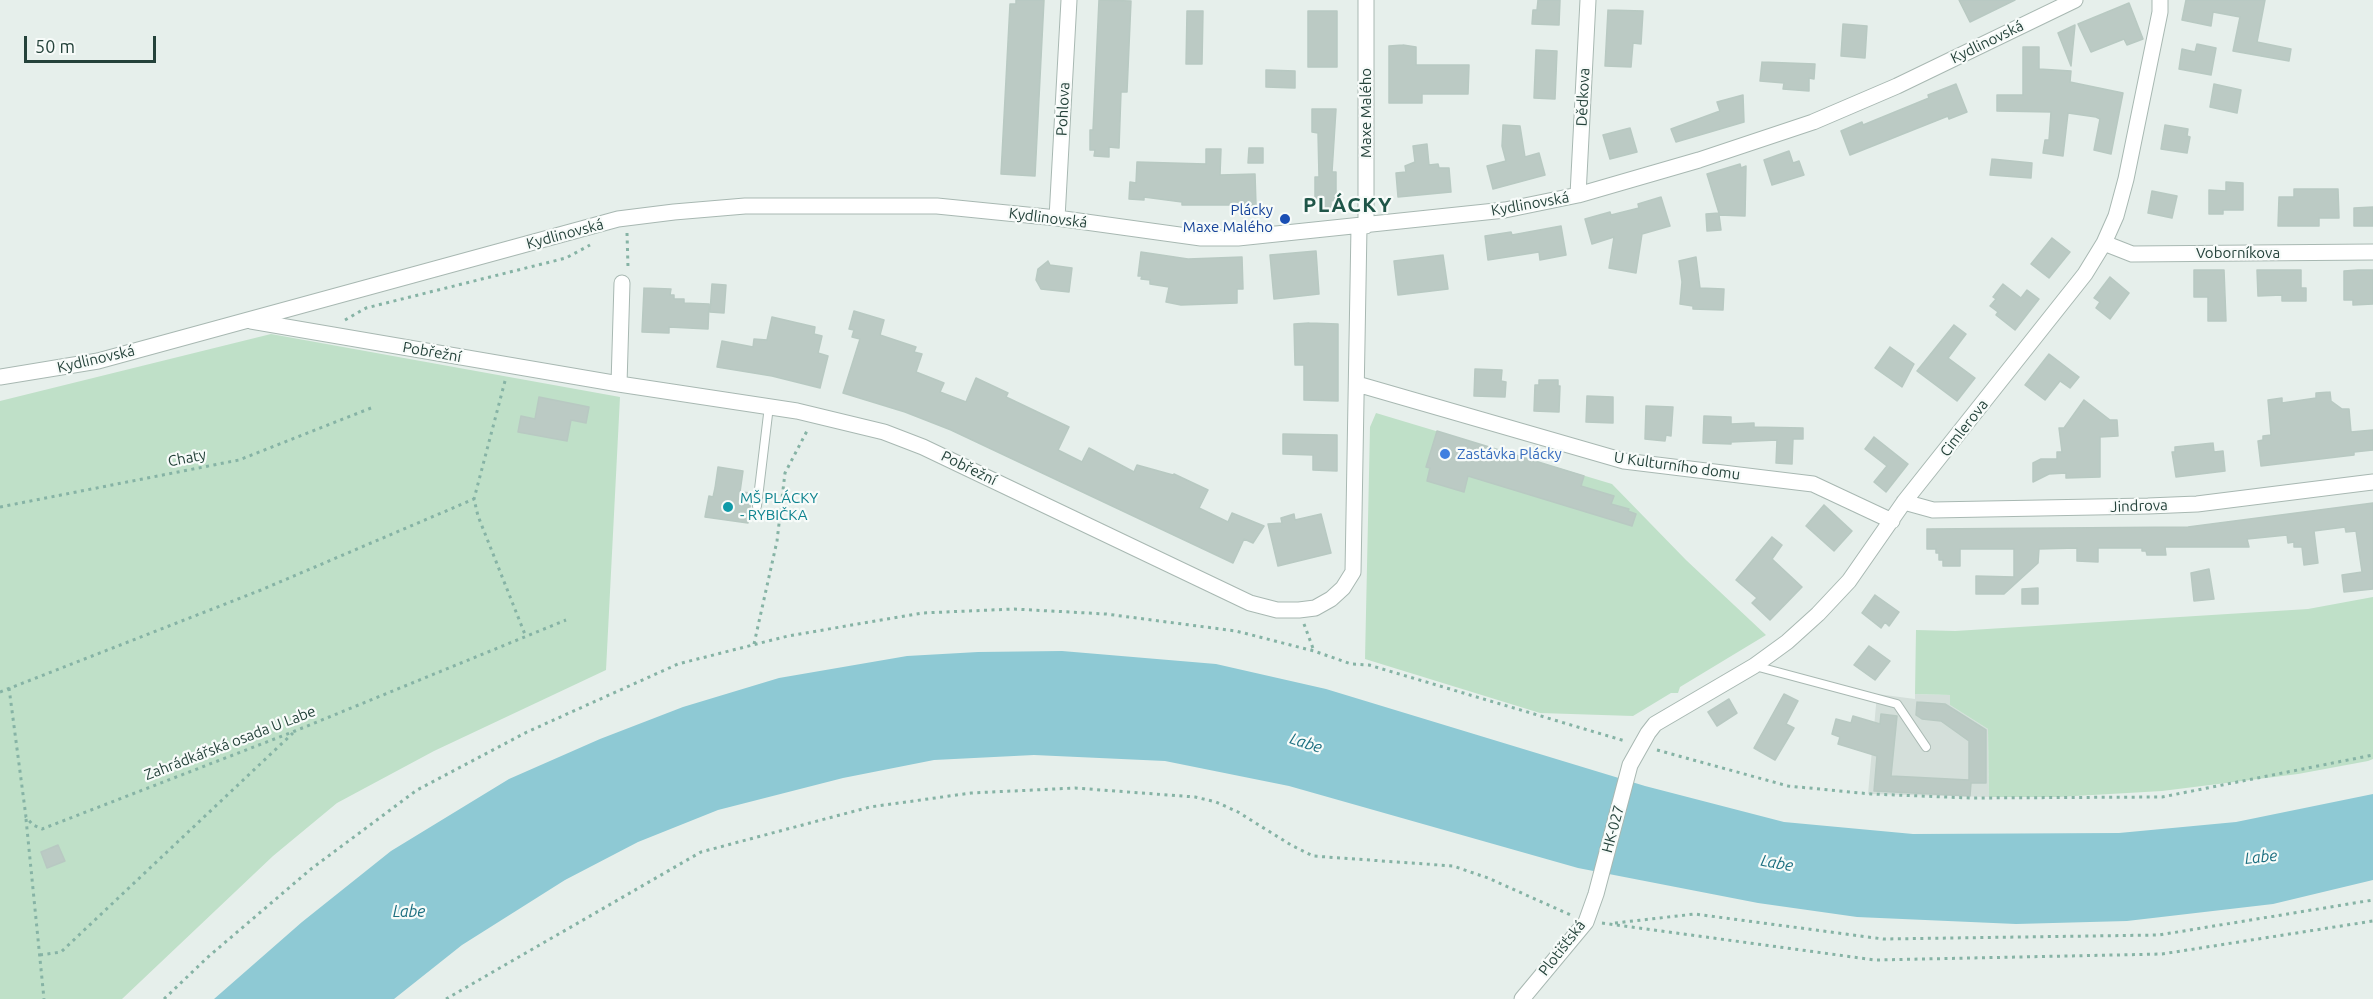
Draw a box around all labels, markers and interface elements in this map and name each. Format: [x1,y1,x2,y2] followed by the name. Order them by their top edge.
[1948,17,2026,67] street label: Kydlinovská
[27,24,159,62] scale bar
[35,36,75,56] text: 50 m
[1572,67,1594,127] street label: Dědkova
[1357,68,1375,158] street label: Maxe Malého
[1053,82,1073,136] street label: Pohlova
[1490,188,1570,220] street label: Kydlinovská
[1303,192,1393,218] district label: PLÁCKY
[1183,201,1273,236] place label: Plácky Maxe Malého
[1008,204,1088,232] street label: Kydlinovská
[1278,212,1292,226] marker: Plácky Maxe Malého
[525,215,605,253] street label: Kydlinovská
[2196,244,2280,262] street label: Voborníkova
[401,338,463,366] street label: Pobřežní
[55,341,137,377] street label: Kydlinovská
[1936,396,1992,460] street label: Cimlerova
[166,445,208,471] street label: Chaty
[1457,445,1562,463] place label: Zastávka Plácky
[938,447,1000,489] street label: Pobřežní
[1438,447,1452,461] marker: Zastávka Plácky
[1613,448,1741,484] street label: U Kulturního domu
[740,489,818,524] place label: MŠ PLÁCKY - RYBIČKA
[2110,496,2168,516] street label: Jindrova
[721,500,735,514] marker: MŠ PLÁCKY - RYBIČKA
[142,702,318,784] street label: Zahrádkářská osada U Labe
[1287,729,1325,757] water label: Labe
[1598,803,1628,855] street label: HK-027
[2244,846,2278,868] water label: Labe
[1759,851,1795,875] water label: Labe
[393,902,425,922] water label: Labe
[1535,917,1589,979] street label: Plotišťská

